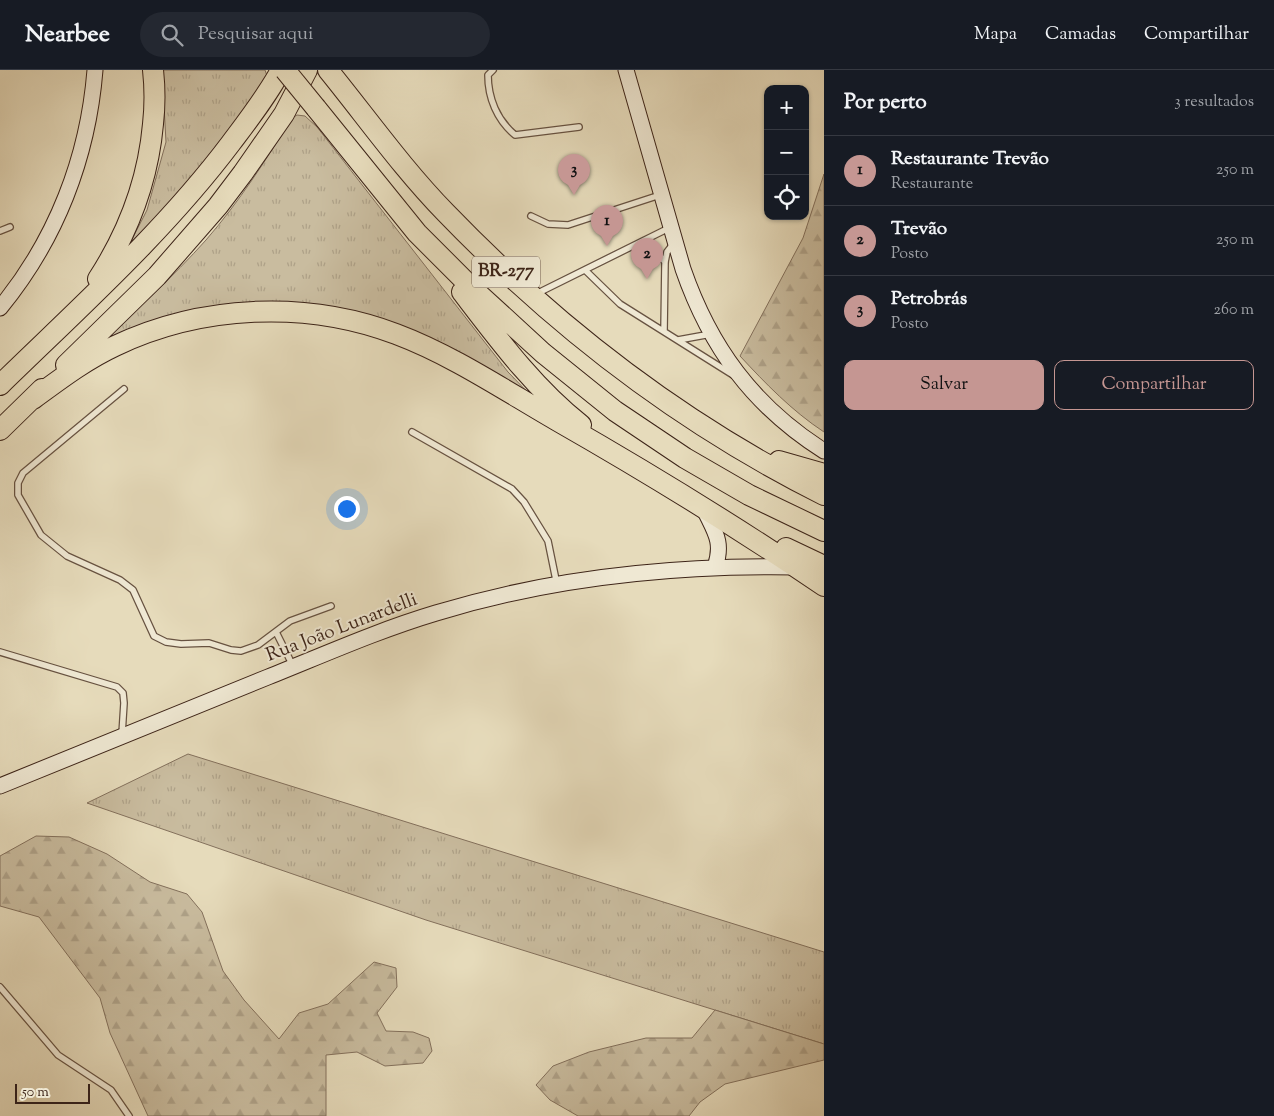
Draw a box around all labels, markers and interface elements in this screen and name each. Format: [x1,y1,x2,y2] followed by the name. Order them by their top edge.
[140,12,490,57] search box
[25,18,110,52] text: Nearbee
[158,21,186,49] icon: search
[198,21,313,48] text: Pesquisar aqui
[974,22,1017,48] text: Mapa
[1045,22,1116,48] text: Camadas
[1144,22,1249,48] text: Compartilhar
[764,85,809,220] map controls
[764,85,809,130] button: +
[844,88,927,118] text: Por perto
[1174,91,1254,114] text: 3 resultados
[764,130,809,175] button: −
[891,146,1049,173] text: Restaurante Trevão
[558,154,590,195] pin: 3
[857,159,863,182] text: 1
[1216,159,1254,182] text: 250 m
[891,173,973,196] text: Restaurante
[764,175,809,220] button: locate
[591,205,623,246] pin: 1
[891,216,947,243] text: Trevão
[856,229,864,252] text: 2
[1216,229,1254,252] text: 250 m
[631,238,663,279] pin: 2
[891,243,929,266] text: Posto
[472,256,540,288] road number: BR-277
[891,286,967,313] text: Petrobrás
[857,299,863,322] text: 3
[1213,299,1254,322] text: 260 m
[891,313,929,336] text: Posto
[844,360,1044,410] button: Salvar
[1054,360,1254,410] button: Compartilhar
[334,496,360,522] your location
[262,587,422,669] street label: Rua João Lunardelli
[15,1081,90,1104] scale bar
[22,1083,49,1103] text: 50 m

